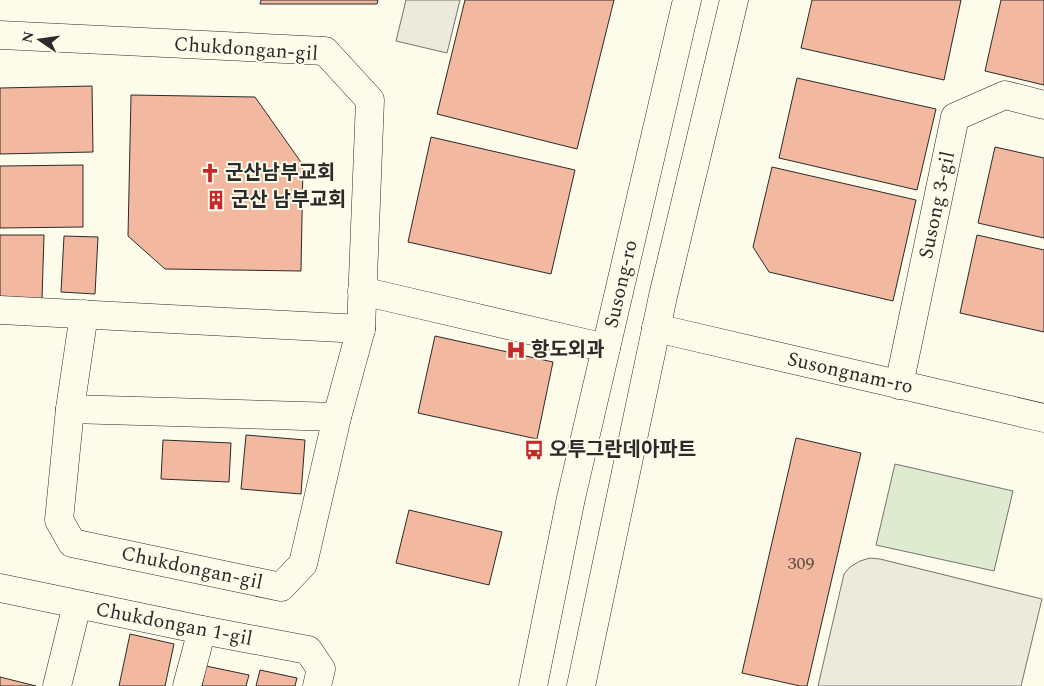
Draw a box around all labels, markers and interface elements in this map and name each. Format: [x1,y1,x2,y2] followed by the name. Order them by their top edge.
[15,15,65,65] north arrow
[16,29,39,45] text: N
[173,29,319,69] street label: Chukdongan-gil
[911,148,963,262] street label: Susong 3-gil
[225,158,335,188] place label: 군산남부교회
[199,162,221,184] church icon: 군산남부교회
[231,185,346,215] place label: 군산 남부교회
[205,189,227,211] building icon: 군산 남부교회
[596,237,646,331] street label: Susong-ro
[531,335,605,365] place label: 항도외과
[505,339,527,361] hospital icon: 항도외과
[784,344,916,402] street label: Susongnam-ro
[549,435,696,465] place label: 오투그란데아파트
[523,439,545,461] bus stop icon: 오투그란데아파트
[118,538,266,598] street label: Chukdongan-gil
[788,550,815,577] house number: 309
[93,594,255,654] street label: Chukdongan 1-gil

